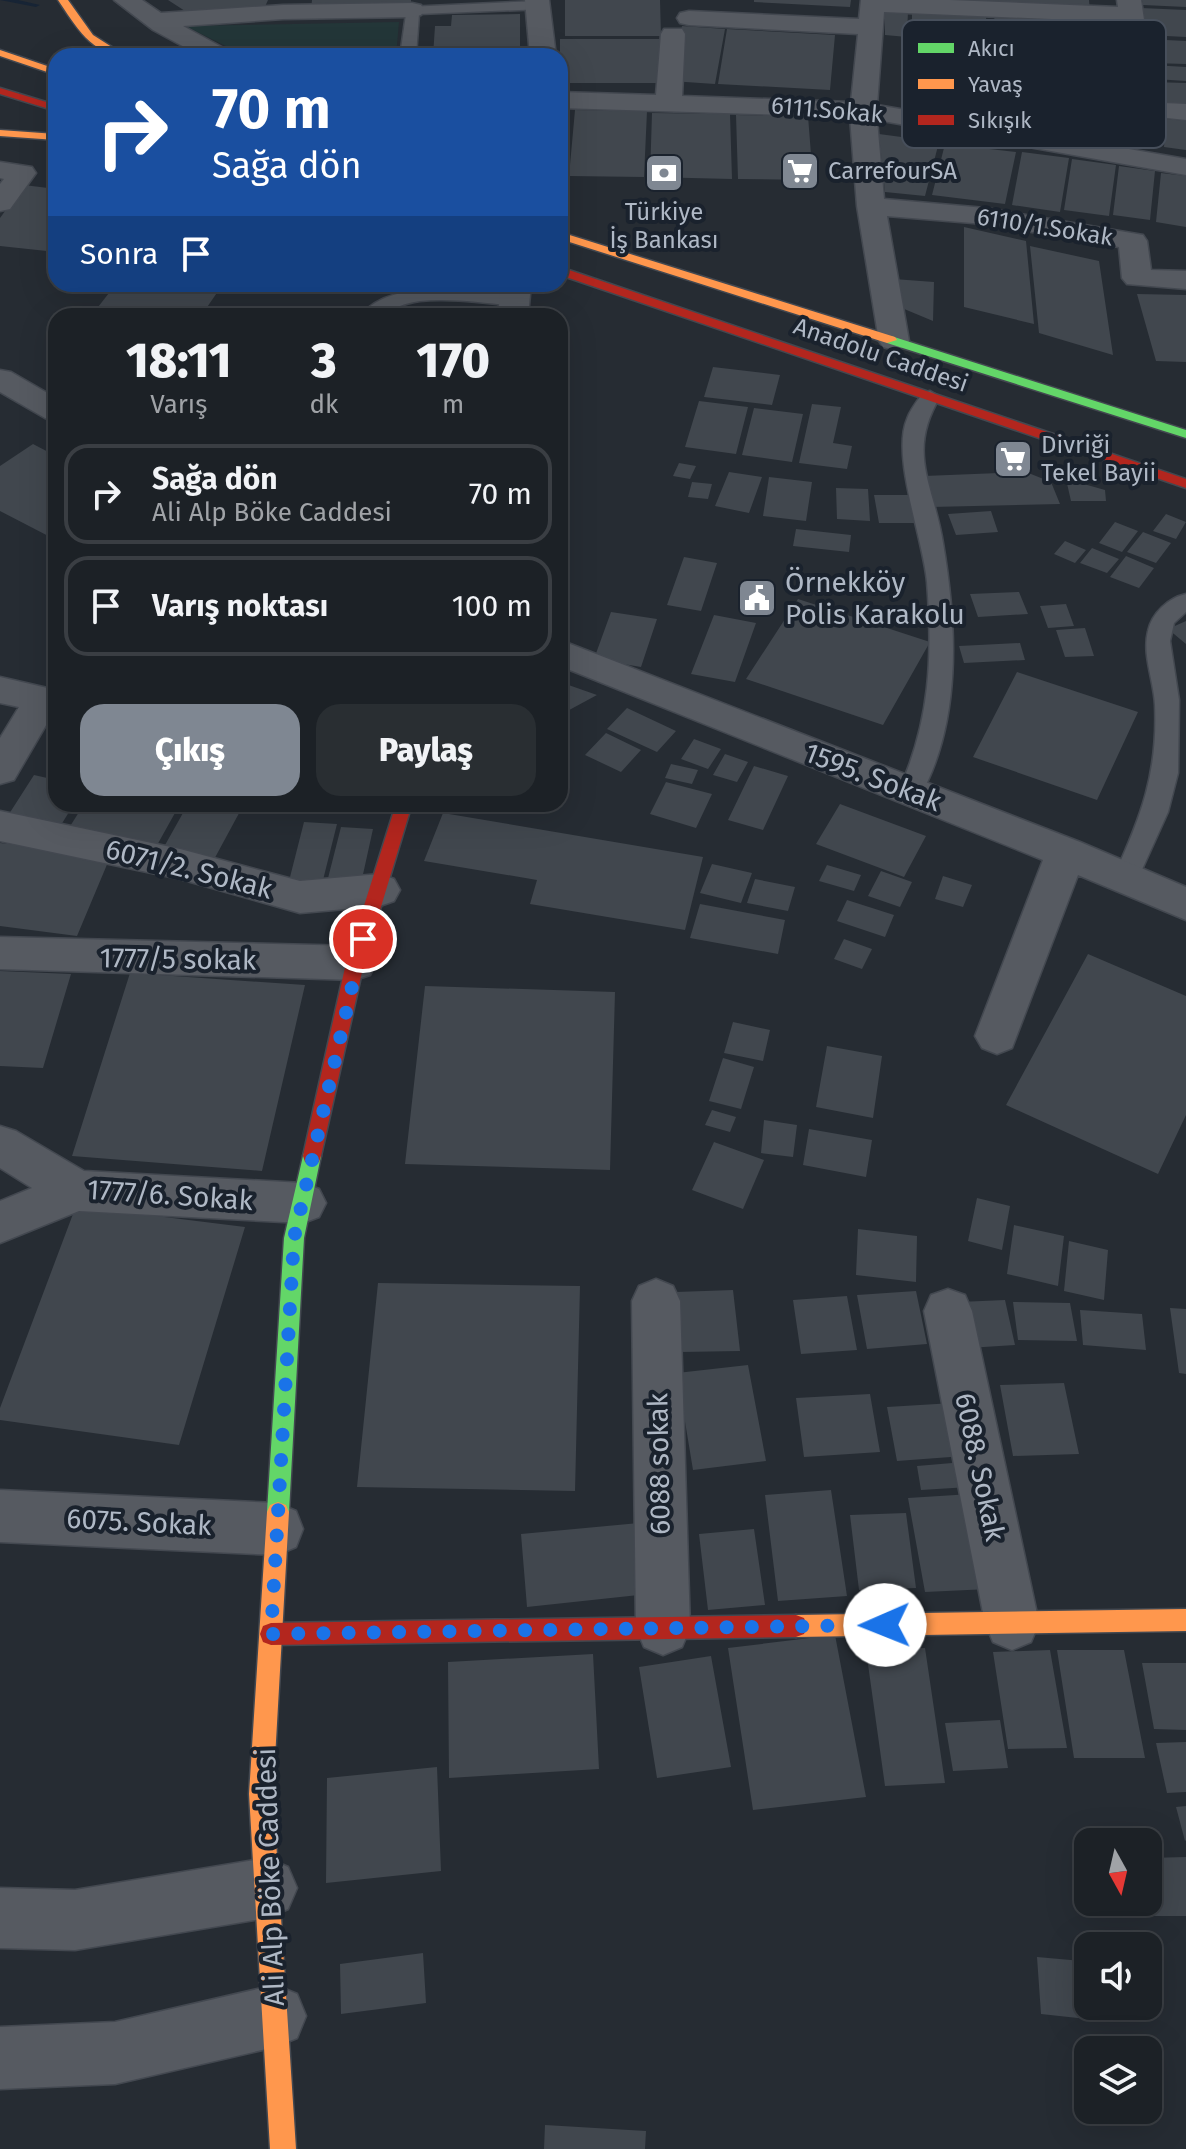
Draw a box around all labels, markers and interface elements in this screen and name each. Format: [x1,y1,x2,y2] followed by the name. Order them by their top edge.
[902,20,1166,148] legend
[968,35,1015,62] text: Akıcı
[968,71,1023,98] text: Yavaş
[212,76,331,143] text: 70 m
[80,80,184,184] icon: right
[770,91,885,129] street label: 6111.Sokak
[968,107,1032,134] text: Sıkışık
[212,144,362,188] text: Sağa dön
[779,150,821,192] supermarket icon: CarrefourSA
[643,152,685,194] bank icon: Türkiye İş Bankası
[828,157,957,185] place label: CarrefourSA
[609,198,719,254] place label: Türkiye İş Bankası
[975,202,1116,252] street label: 6110/1.Sokak
[174,232,218,276] icon: arrive
[80,236,158,272] text: Sonra
[790,312,972,398] street label: Anadolu Caddesi
[126,332,232,390] text: 18:11
[311,332,337,390] text: 3
[416,332,490,390] text: 170
[150,389,207,420] text: Varış
[310,389,338,420] text: dk
[442,389,464,420] text: m
[1041,431,1156,487] place label: Divriği Tekel Bayii
[992,438,1034,480] supermarket icon: Divriği Tekel Bayii
[152,461,278,497] text: Sağa dön
[84,472,128,516] icon: right
[469,476,532,512] text: 70 m
[152,497,392,528] text: Ali Alp Böke Caddesi
[785,566,965,631] place label: Örnekköy Polis Karakolu
[736,577,778,619] public building icon: Örnekköy Polis Karakolu
[84,584,128,628] icon: arrive
[152,588,328,624] text: Varış noktası
[452,588,532,624] text: 100 m
[80,704,300,796] button: Çıkış
[316,704,536,796] button: Paylaş
[800,736,947,818] street label: 1595. Sokak
[102,832,276,906] street label: 6071/2. Sokak
[329,905,397,973] pin
[341,917,385,961] icon: arrive
[99,941,257,977] street label: 1777/5 sokak
[86,1173,255,1217] street label: 1777/6. Sokak
[948,1390,1012,1545] street label: 6088. Sokak
[641,1392,677,1535] street label: 6088 sokak
[66,1502,213,1542] street label: 6075. Sokak
[843,1583,927,1667] position arrow
[249,1747,291,2007] street label: Ali Alp Böke Caddesi
[1074,1828,1162,1916] north arrow
[1074,1828,1162,2124] map controls
[1074,1932,1162,2020] button: sound
[1074,2036,1162,2124] button: layers

